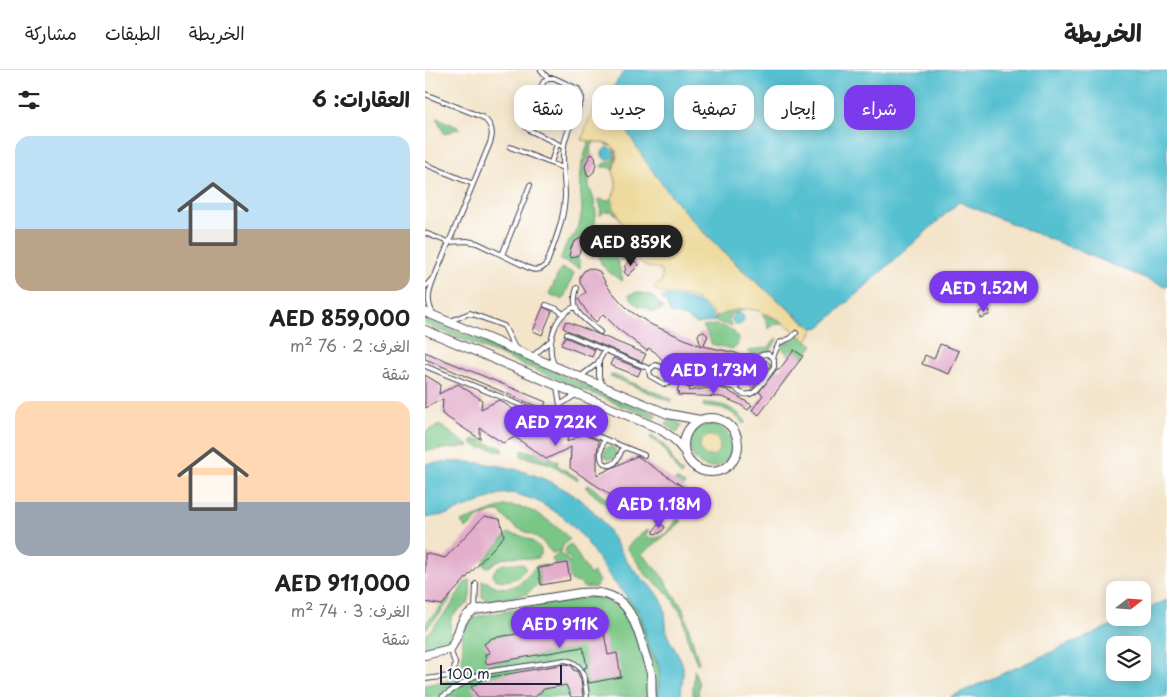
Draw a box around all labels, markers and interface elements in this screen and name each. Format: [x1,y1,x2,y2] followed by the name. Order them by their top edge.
[1064,14,1142,50] text: الخريطة
[25,19,77,46] text: مشاركة
[105,19,161,46] text: الطبقات
[189,19,245,46] text: الخريطة
[312,82,410,114] text: العقارات: 6
[514,85,582,130] chip: شقة
[592,85,664,130] chip: جديد
[674,85,754,130] chip: تصفية
[764,85,834,130] chip: إيجار
[844,85,915,130] chip: شراء
[15,86,43,114] icon: filters
[168,169,258,259] icon: home
[579,224,683,267] pin: AED 859K
[591,229,671,253] text: AED 859K
[927,270,1041,313] pin: AED 1.52M
[940,275,1028,299] text: AED 1.52M
[269,301,410,333] text: AED 859,000
[290,333,410,357] text: الغرف: 2 · 76 m²
[657,352,771,395] pin: AED 1.73M
[671,357,757,381] text: AED 1.73M
[382,361,410,385] text: شقة
[504,404,608,447] pin: AED 722K
[515,409,597,433] text: AED 722K
[168,434,258,524] icon: home
[602,486,716,529] pin: AED 1.18M
[617,491,701,515] text: AED 1.18M
[275,566,410,598] text: AED 911,000
[1106,581,1151,626] north arrow
[1106,581,1151,681] map controls
[291,598,410,622] text: الغرف: 3 · 74 m²
[508,606,612,649] pin: AED 911K
[522,611,598,635] text: AED 911K
[382,626,410,650] text: شقة
[1106,636,1151,681] button: layers
[440,662,563,685] scale bar
[447,663,490,684] text: 100 m

